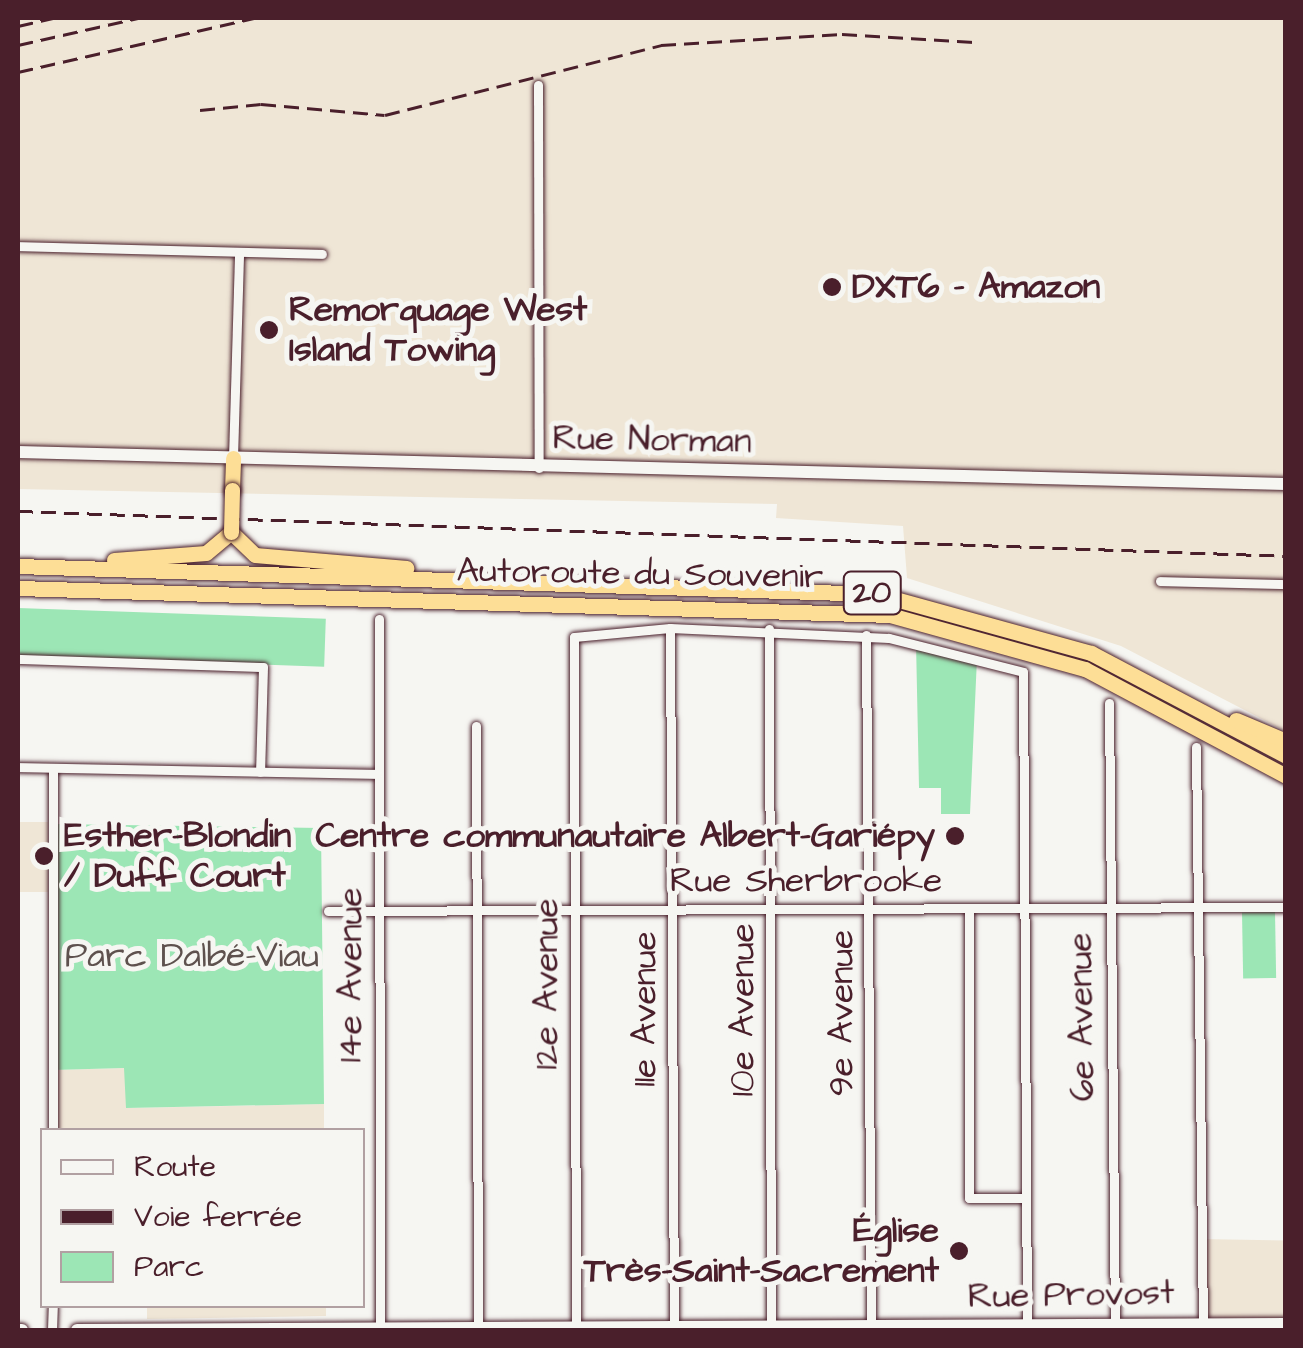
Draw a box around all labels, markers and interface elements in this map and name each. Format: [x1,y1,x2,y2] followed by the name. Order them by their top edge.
[852,266,1100,308] place label: DXT6 - Amazon
[821,276,843,298] marker: DXT6 - Amazon
[289,289,587,371] place label: Remorquage West Island Towing
[258,319,280,341] marker: Remorquage West Island Towing
[552,417,752,463] street label: Rue Norman
[456,550,824,598] street label: Autoroute du Souvenir
[842,566,902,620] road number: 20
[64,815,291,897] place label: Esther-Blondin / Duff Court
[316,815,935,857] place label: Centre communautaire Albert-Gariépy
[944,825,966,847] marker: Centre communautaire Albert-Gariépy
[33,845,55,867] marker: Esther-Blondin / Duff Court
[670,860,942,902] street label: Rue Sherbrooke
[330,888,372,1062] street label: 14e Avenue
[526,898,568,1070] street label: 12e Avenue
[722,923,764,1097] street label: 10e Avenue
[821,930,863,1096] street label: 9e Avenue
[624,931,666,1087] street label: 11e Avenue
[1060,932,1104,1102] street label: 6e Avenue
[65,935,319,977] park label: Parc Dalbé-Viau
[40,1128,365,1308] legend
[134,1146,216,1188] text: Route
[134,1196,302,1238] text: Voie ferrée
[584,1210,939,1292] place label: Église Très-Saint-Sacrement
[948,1240,970,1262] marker: Église Très-Saint-Sacrement
[134,1246,204,1288] text: Parc
[967,1272,1175,1318] street label: Rue Provost

